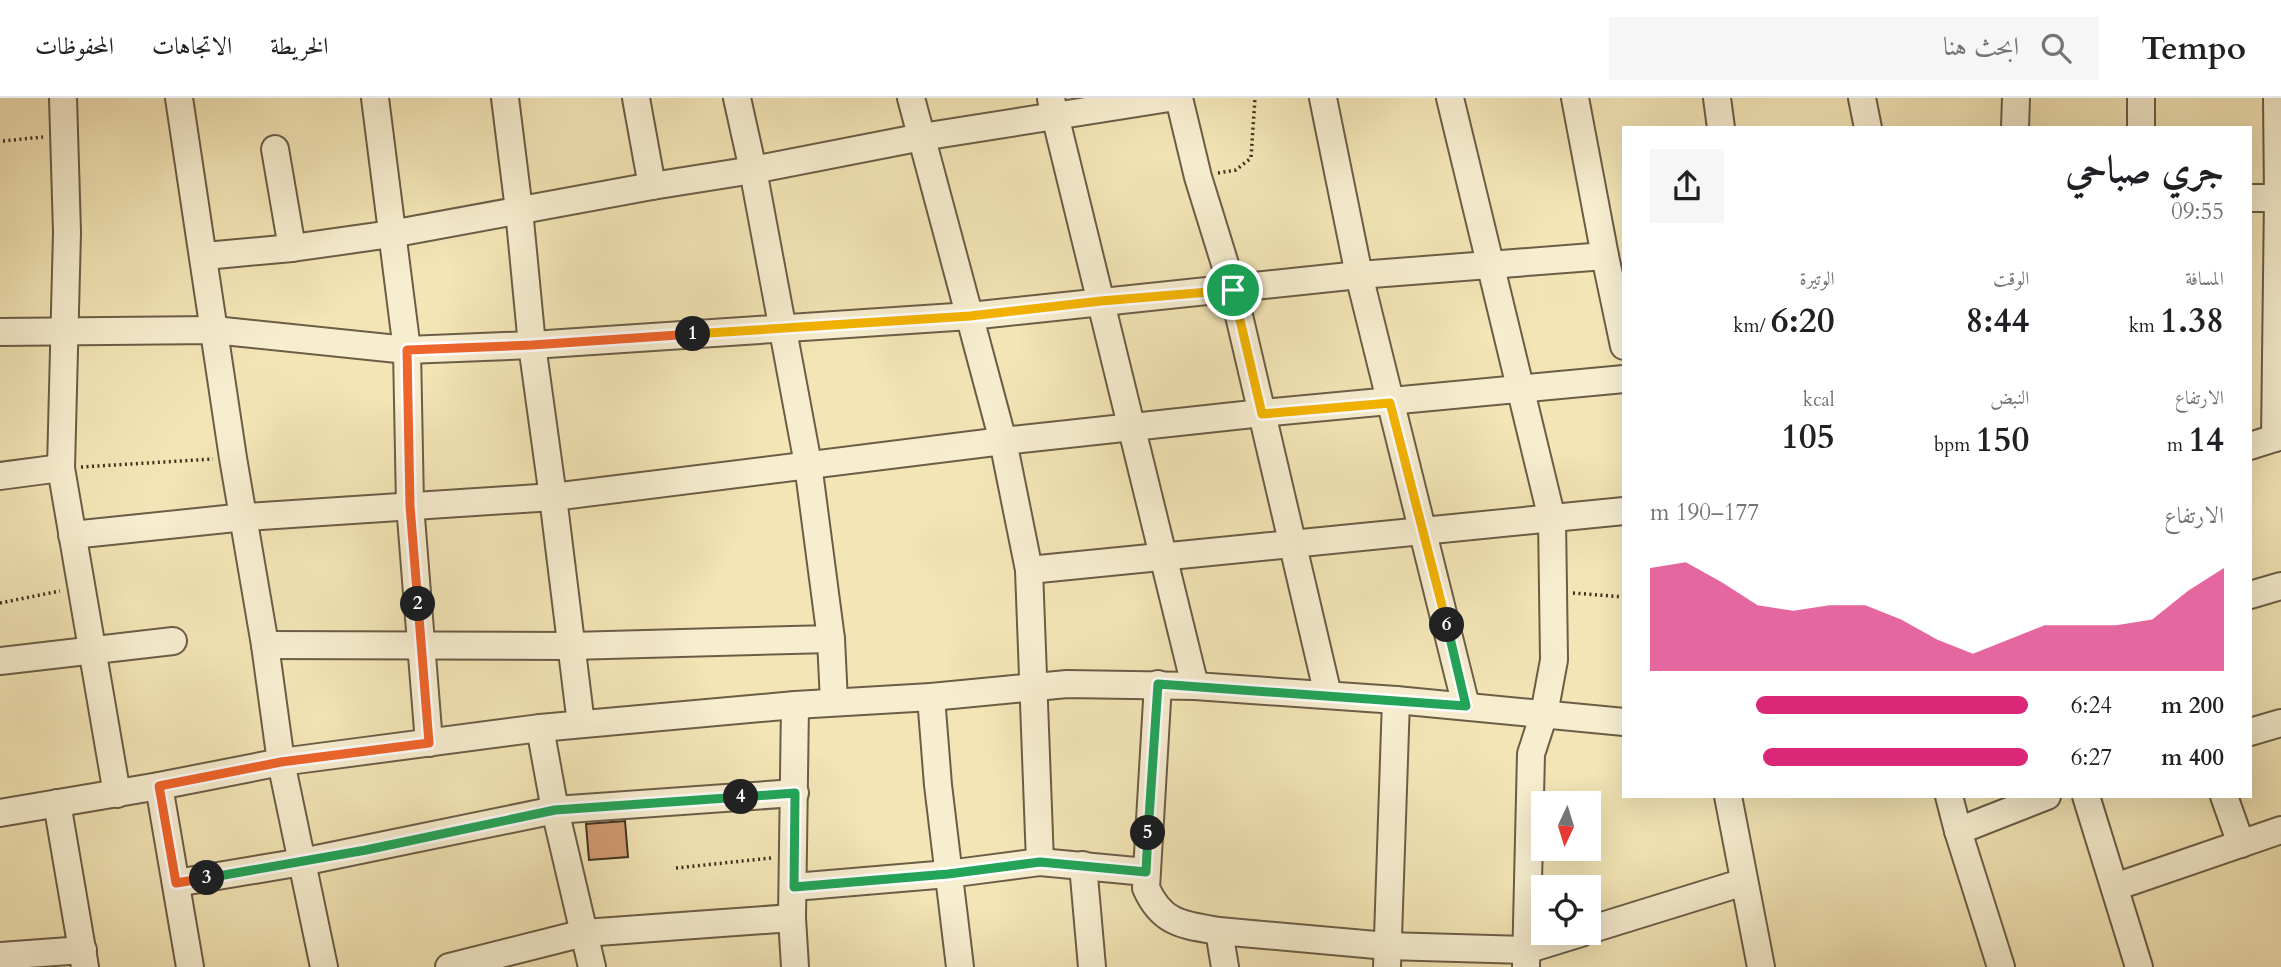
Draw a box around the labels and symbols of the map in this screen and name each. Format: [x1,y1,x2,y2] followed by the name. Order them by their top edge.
[1203,260,1263,320] pin
[676,316,710,352] pin: 1
[400,587,436,622] pin: 2
[1430,608,1464,642] pin: 6
[724,780,758,814] pin: 4
[1531,791,1601,861] north arrow
[1130,816,1166,850] pin: 5
[190,860,224,896] pin: 3

